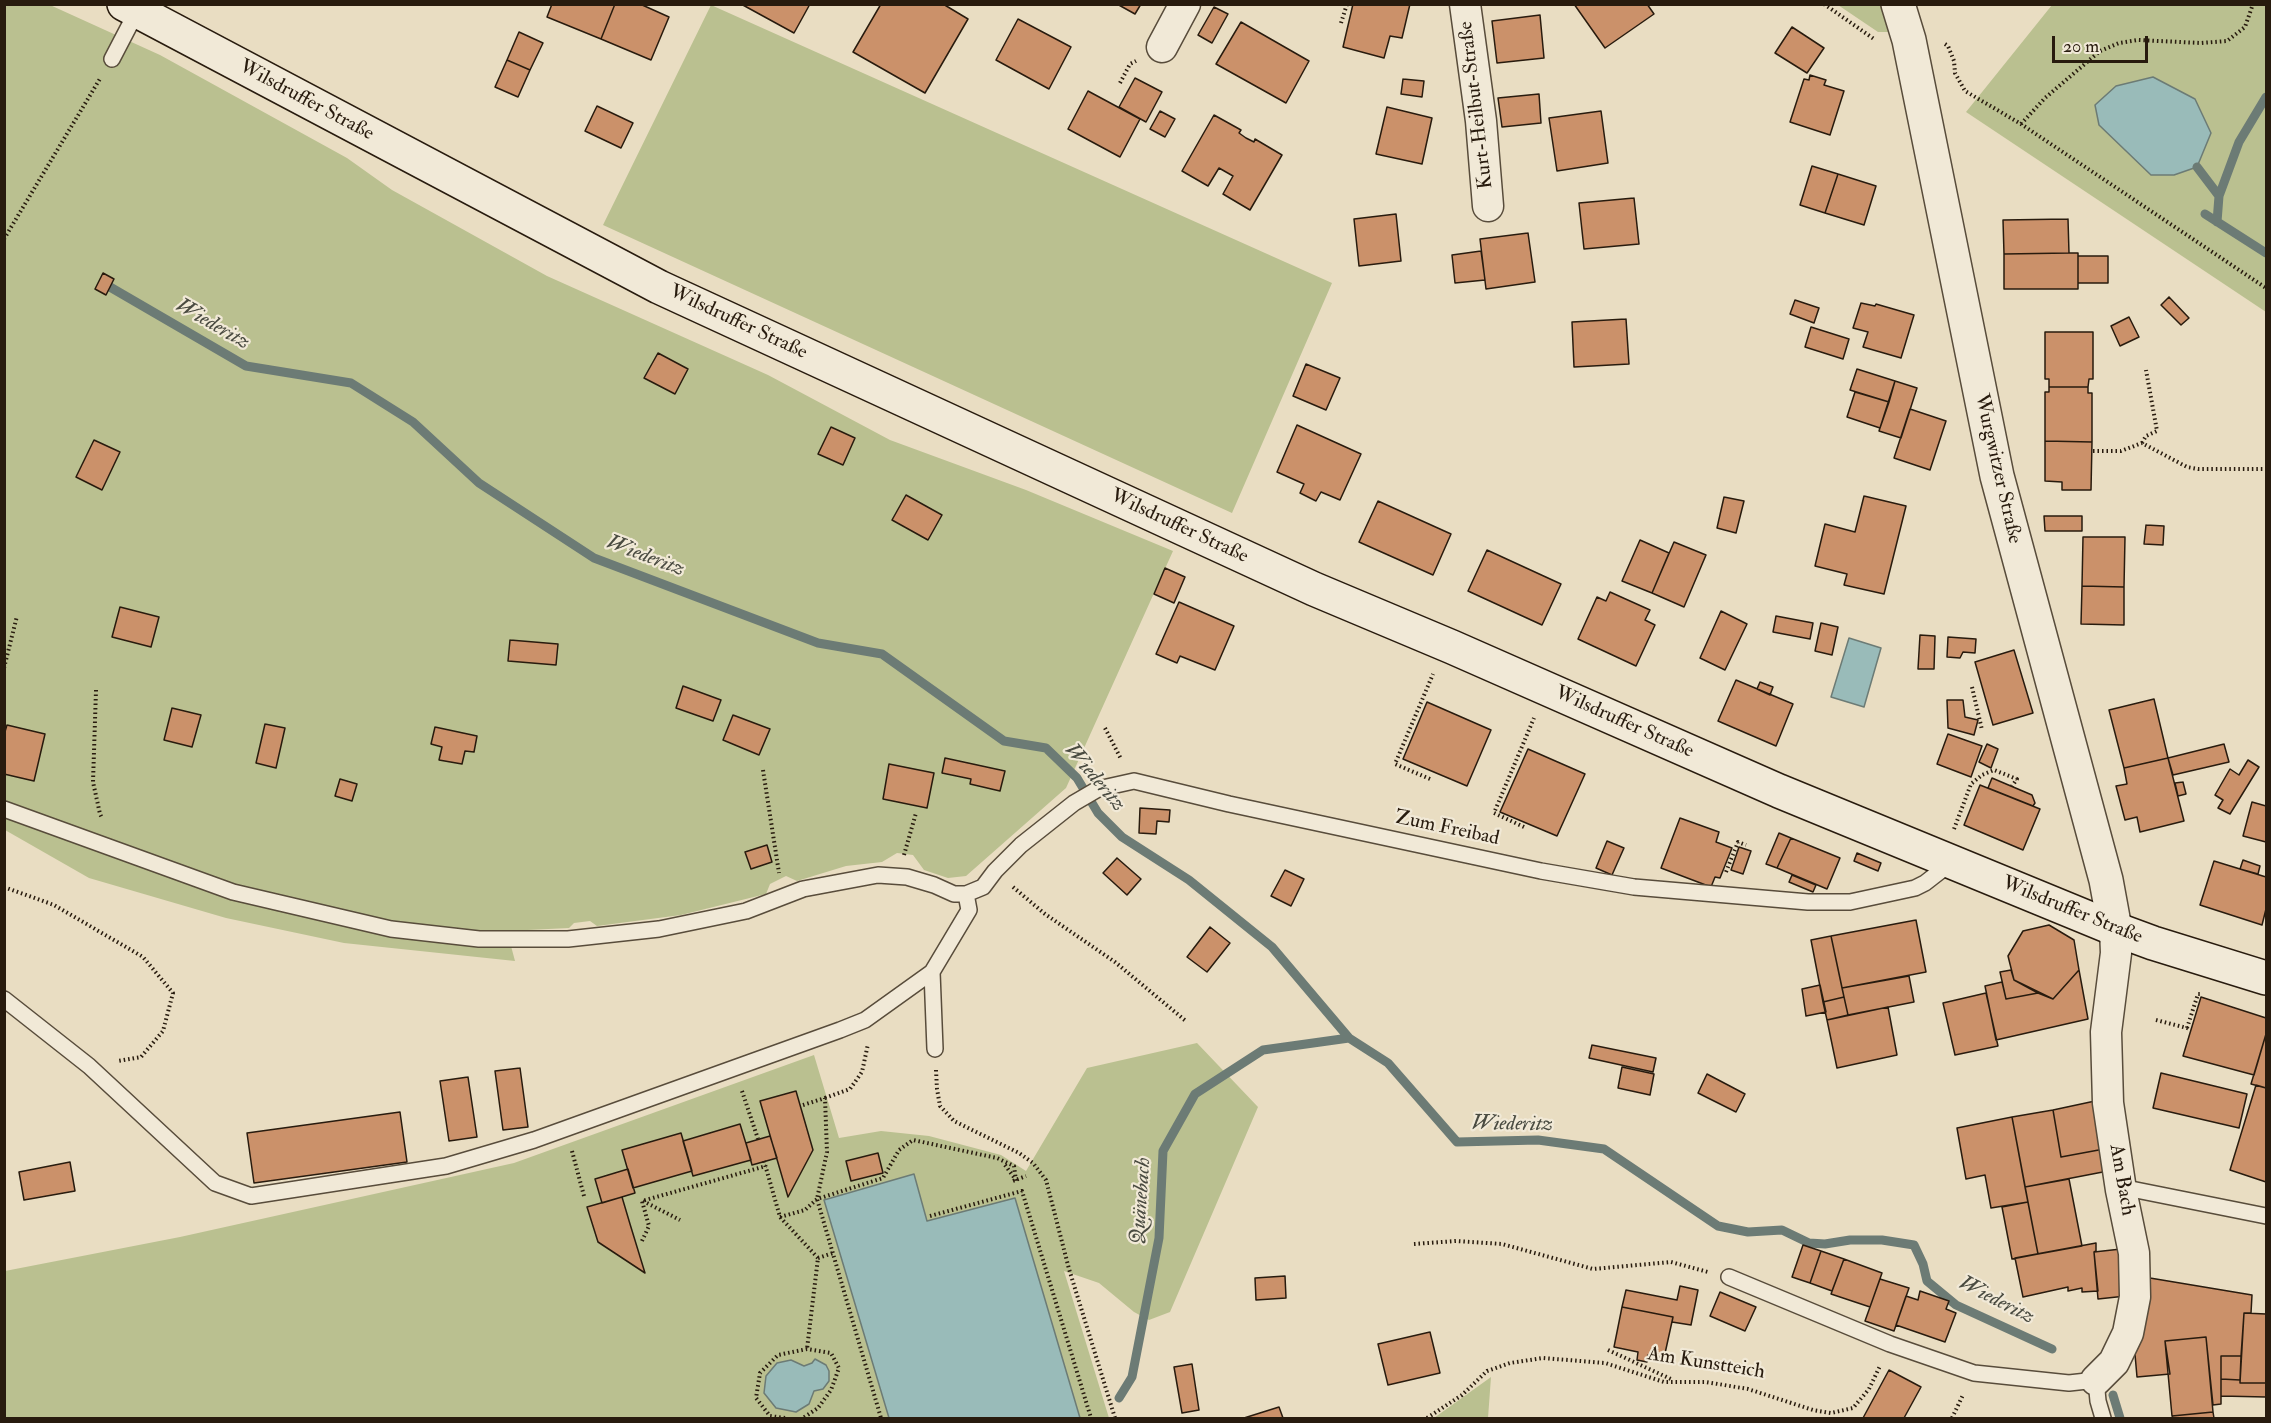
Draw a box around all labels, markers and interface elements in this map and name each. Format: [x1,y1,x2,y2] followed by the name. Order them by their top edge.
[1455,20,1499,190] street label: Kurt-Heilbut-Straße
[2055,24,2151,62] scale bar
[2063,35,2099,58] text: 20 m
[235,55,377,147] street label: Wilsdruffer Straße
[665,281,811,365] street label: Wilsdruffer Straße
[170,294,254,356] water label: Wiederitz
[1968,392,2026,546] street label: Wurgwitzer Straße
[1106,485,1252,569] street label: Wilsdruffer Straße
[602,531,688,583] water label: Wiederitz
[1551,682,1697,764] street label: Wilsdruffer Straße
[1058,739,1130,817] water label: Wiederitz
[1393,806,1501,852] street label: Zum Freibad
[1998,872,2146,950] street label: Wilsdruffer Straße
[1471,1112,1553,1138] water label: Wiederitz
[2103,1142,2139,1218] street label: Am Bach
[1126,1157,1158,1245] water label: Quänebach
[1954,1271,2038,1331] water label: Wiederitz
[1646,1343,1766,1385] street label: Am Kunstteich

